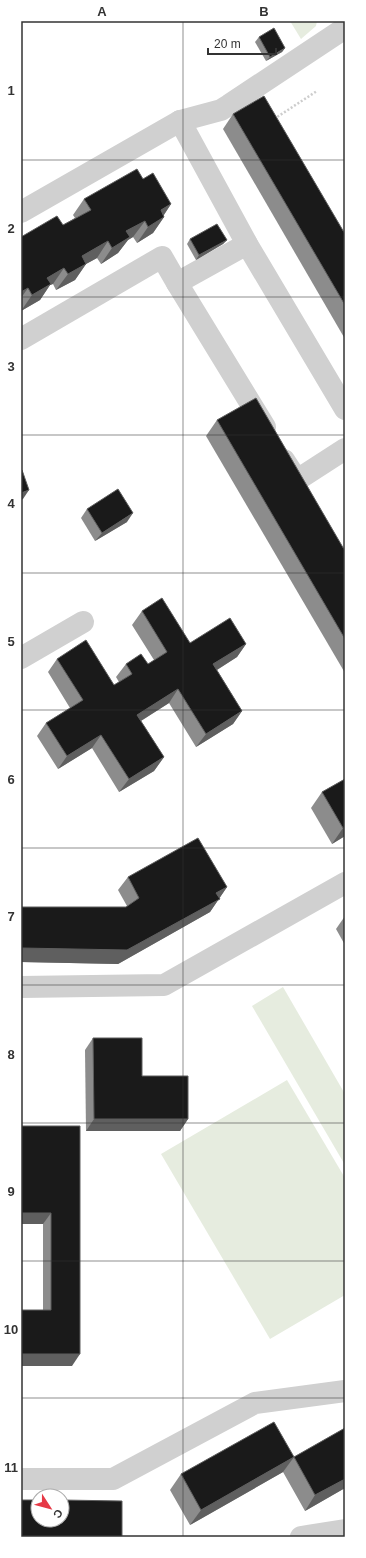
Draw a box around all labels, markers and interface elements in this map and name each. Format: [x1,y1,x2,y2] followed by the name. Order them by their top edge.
[97,4,107,19] text: A
[259,4,269,19] text: B
[208,30,276,56] scale bar
[214,37,241,51] text: 20 m
[7,83,15,98] text: 1
[7,221,15,236] text: 2
[7,359,15,374] text: 3
[7,496,15,511] text: 4
[7,634,15,649] text: 5
[7,772,15,787] text: 6
[7,909,15,924] text: 7
[7,1047,15,1062] text: 8
[7,1184,15,1199] text: 9
[4,1322,18,1337] text: 10
[4,1460,18,1475] text: 11
[30,1488,70,1528] north arrow
[51,1507,65,1521] text: С

